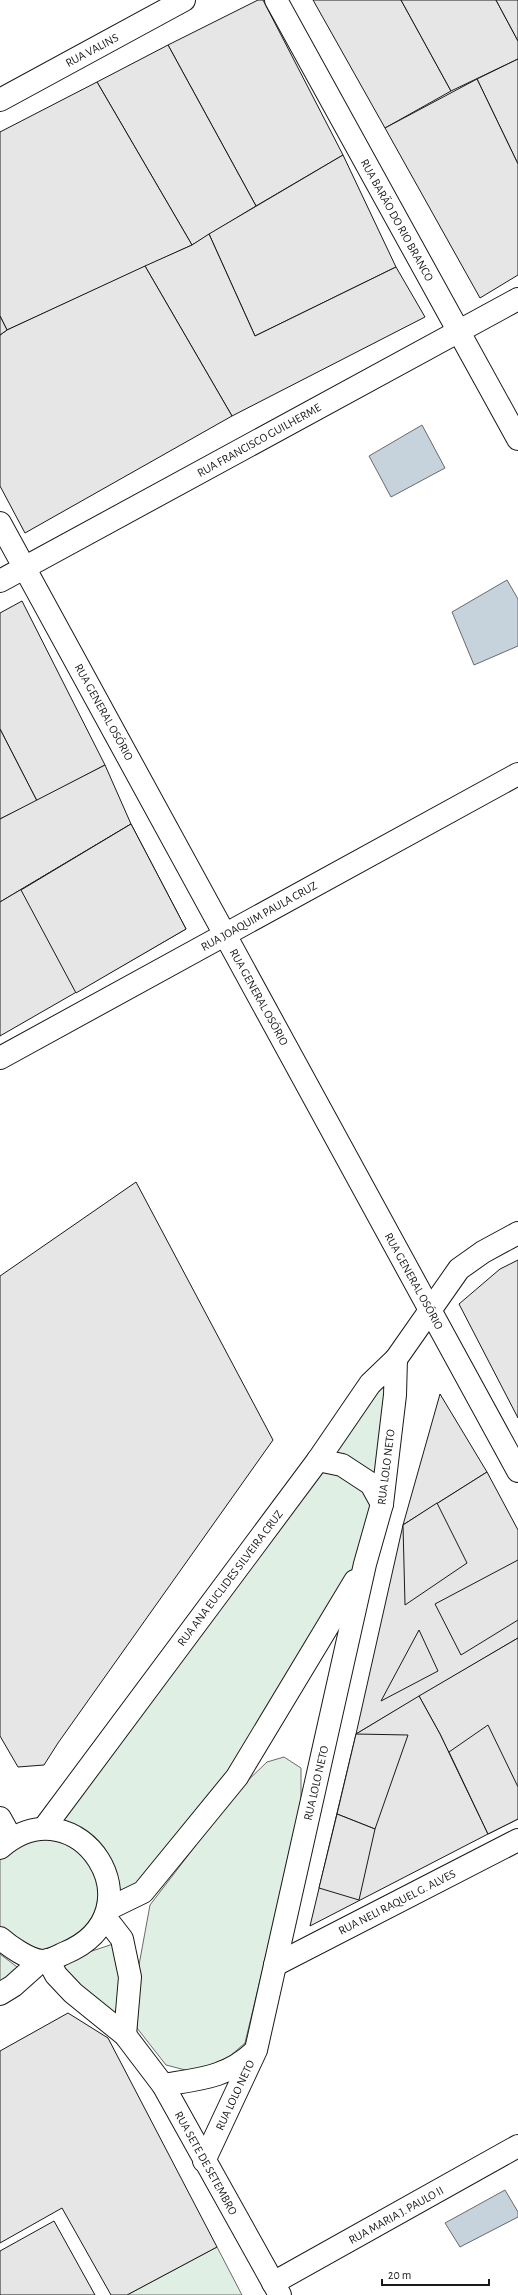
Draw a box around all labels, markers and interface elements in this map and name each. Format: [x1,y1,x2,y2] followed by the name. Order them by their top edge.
[64,31,121,69] street label: RUA VALINS
[358,156,438,283] street label: RUA BARÃO DO RIO BRANCO
[195,401,323,479] street label: RUA FRANCISCO GUILHERME
[72,661,137,763] street label: RUA GENERAL OSÓRIO
[199,879,319,954] street label: RUA JOAQUIM PAULA CRUZ
[227,946,292,1048] street label: RUA GENERAL OSÓRIO
[382,1230,447,1332] street label: RUA GENERAL OSÓRIO
[375,1428,397,1505] street label: RUA LOLO NETO
[175,1508,285,1648] street label: RUA ANA EUCLIDES SILVEIRA CRUZ
[302,1744,330,1821] street label: RUA LOLO NETO
[337,1867,458,1938] street label: RUA NELI RAQUEL G. ALVES
[213,2058,257,2132] street label: RUA LOLO NETO
[173,2109,240,2217] street label: RUA SETE DE SETEMBRO
[347,2184,445,2246] street label: RUA MARIA J. PAULO II
[382,2261,489,2287] scale bar
[388,2269,411,2281] text: 20 m

